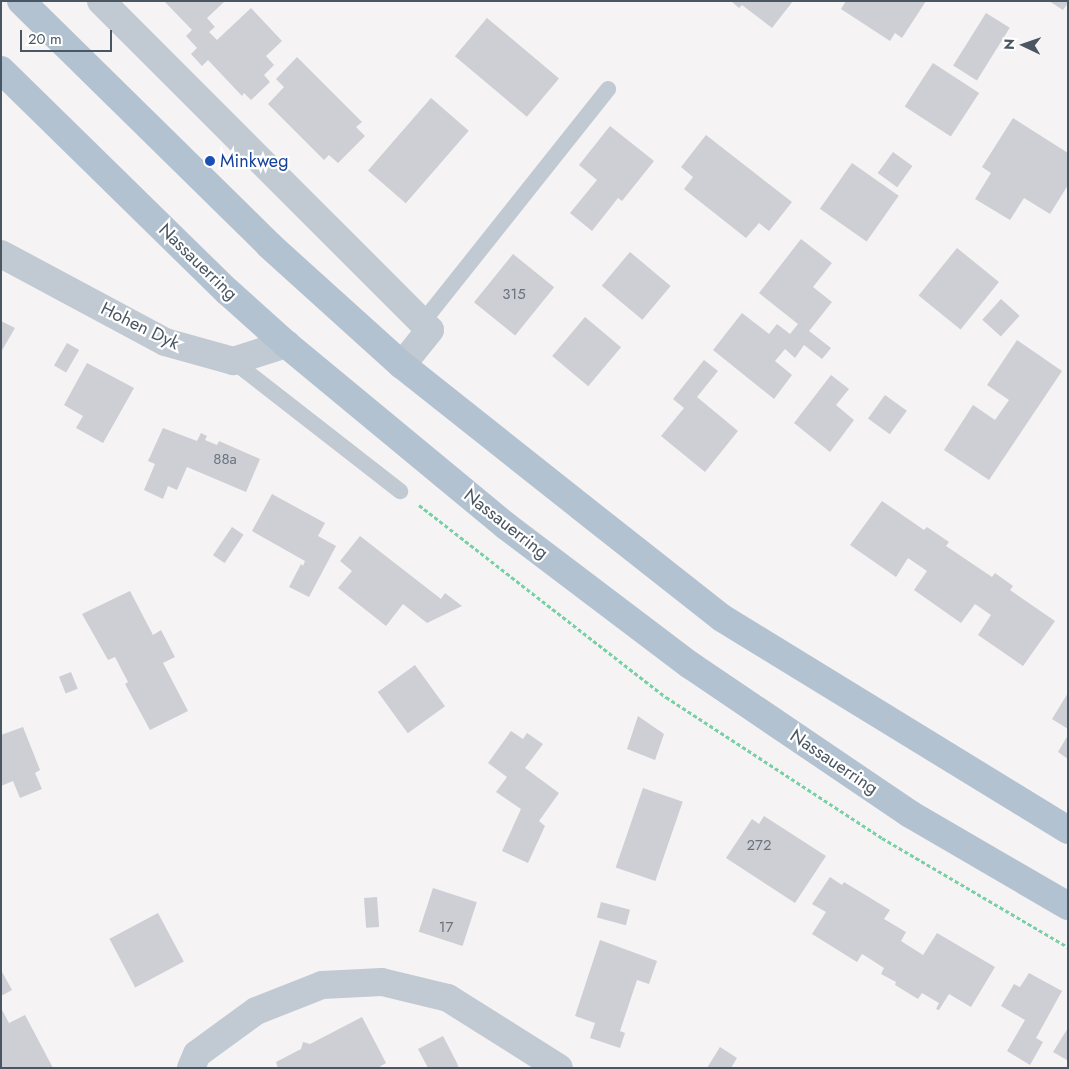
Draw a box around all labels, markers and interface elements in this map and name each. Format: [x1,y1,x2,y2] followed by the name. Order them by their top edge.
[22,20,115,52] scale bar
[999,20,1049,70] north arrow
[28,28,62,50] text: 20 m
[999,38,1019,50] text: N
[220,150,288,172] place label: Minkweg
[204,155,216,167] marker: Minkweg
[154,219,242,305] street label: Nassauerring
[502,286,526,304] house number: 315
[97,298,183,354] street label: Hohen Dyk
[213,451,237,469] house number: 88a
[459,484,553,564] street label: Nassauerring
[786,725,882,799] street label: Nassauerring
[747,837,771,855] house number: 272
[439,919,453,937] house number: 17

